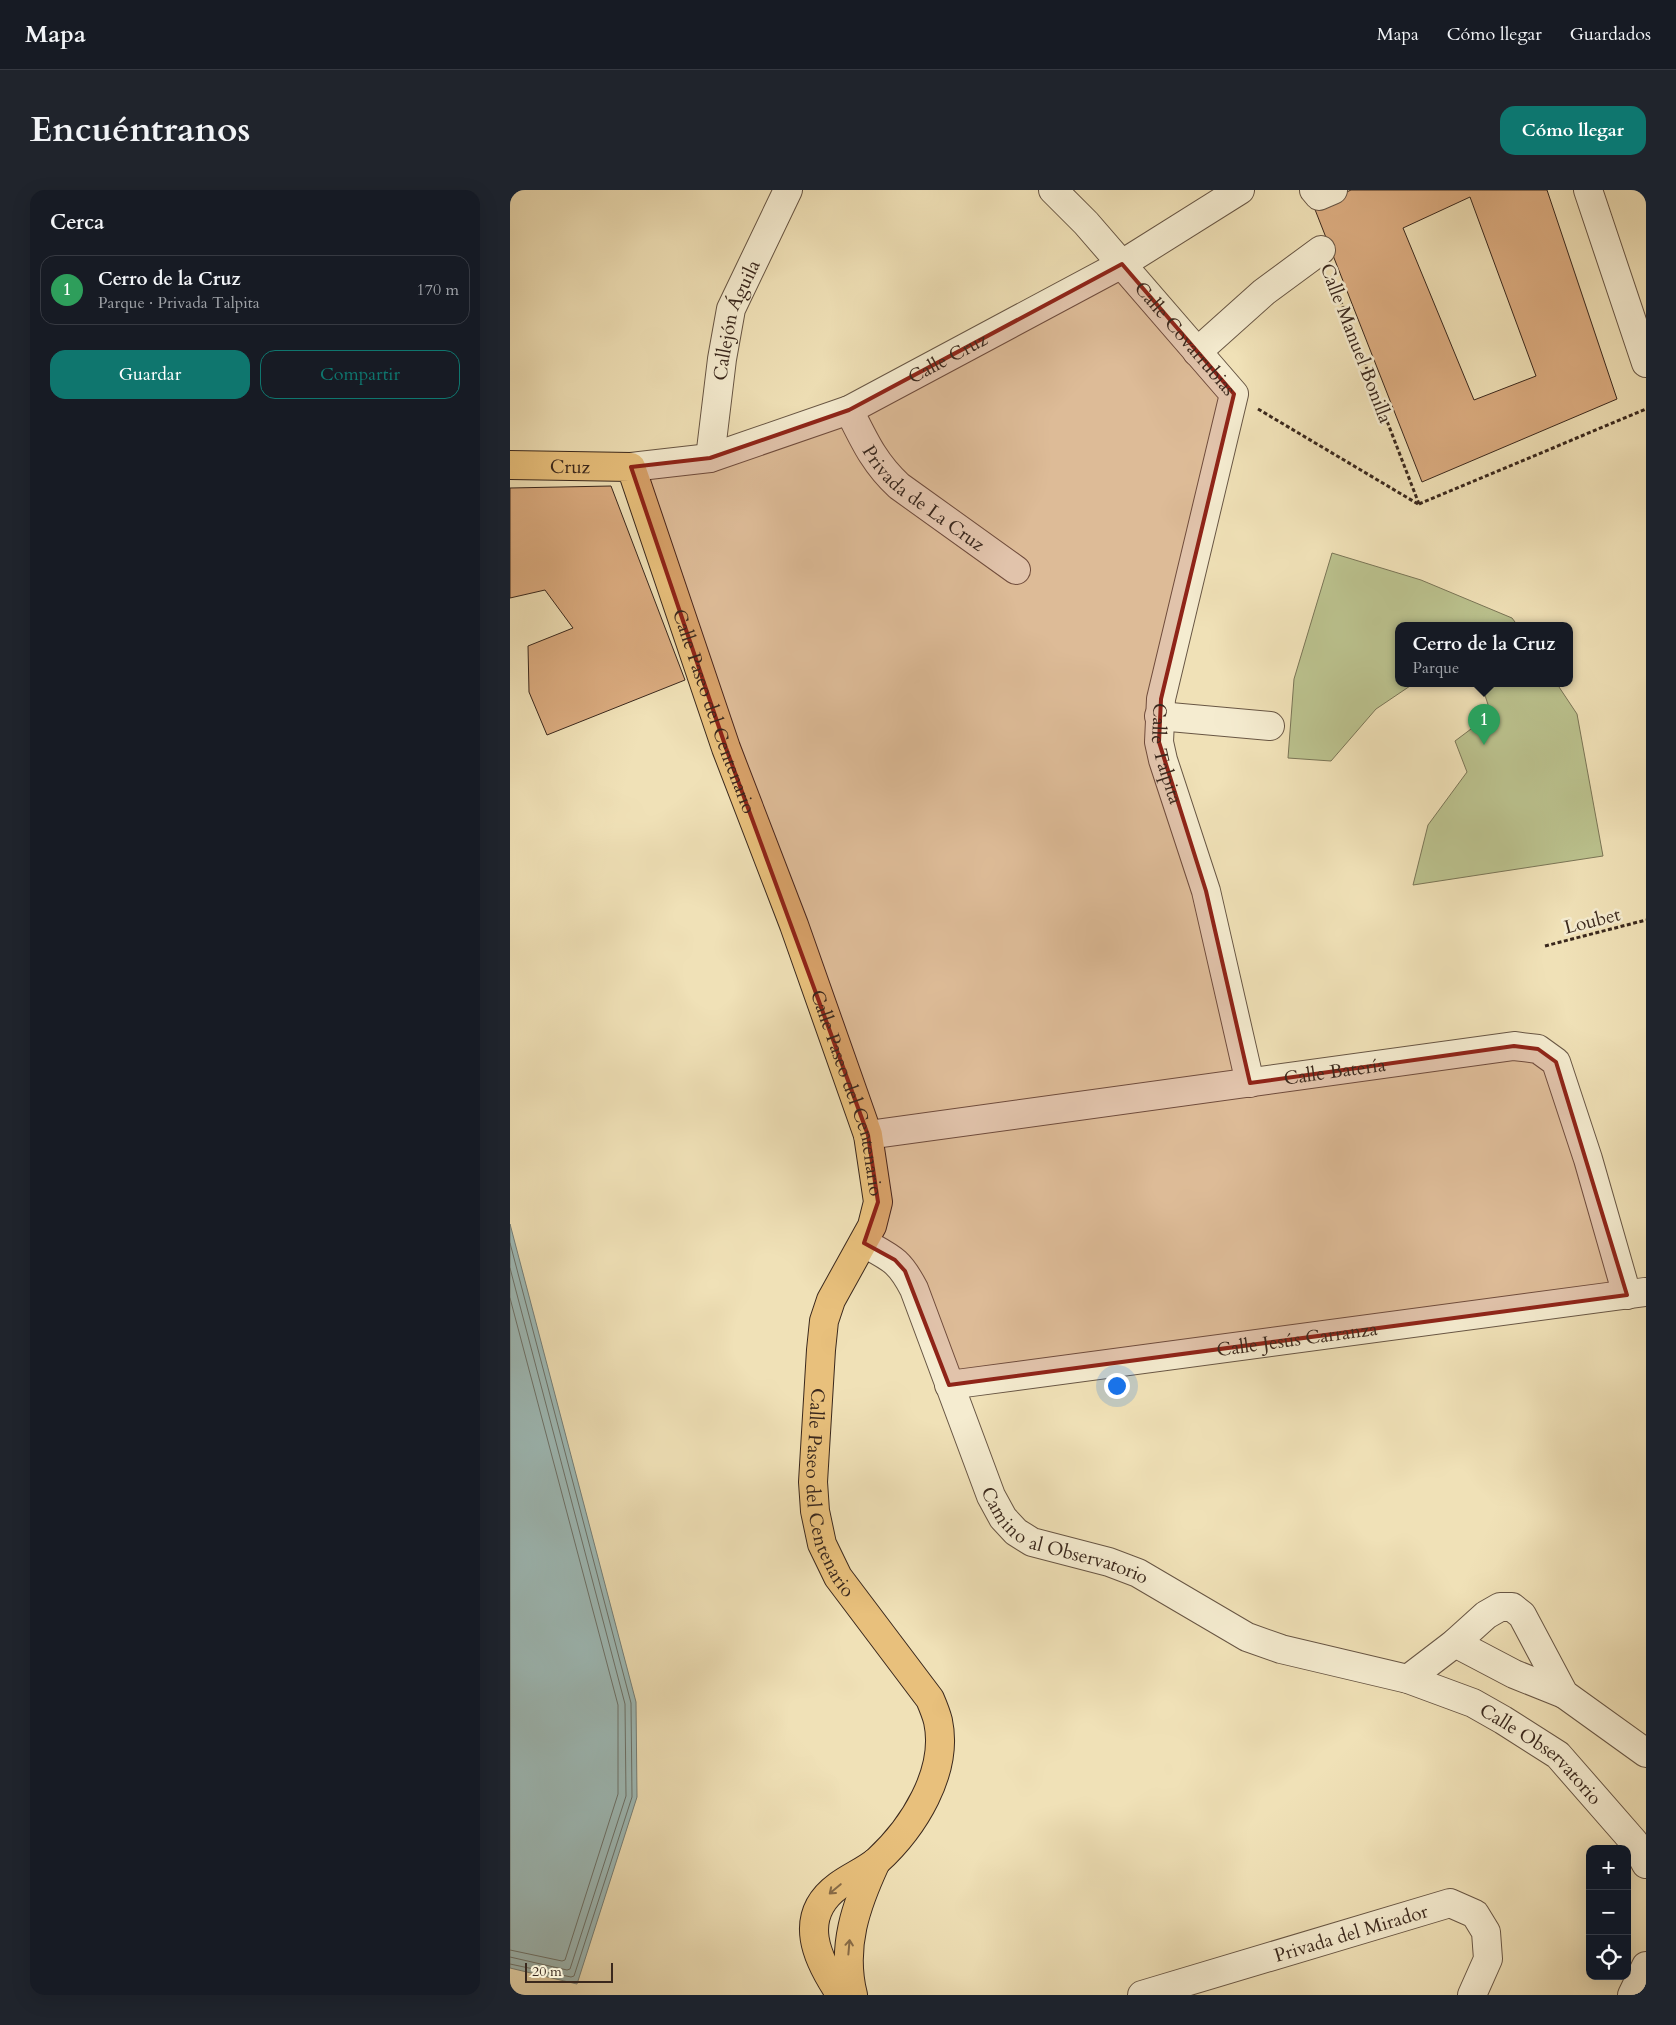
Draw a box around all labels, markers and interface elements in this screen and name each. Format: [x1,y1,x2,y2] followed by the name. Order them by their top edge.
[25,18,86,51] text: Mapa
[1377,22,1419,47] text: Mapa
[1447,22,1542,47] text: Cómo llegar
[1570,22,1651,47] text: Guardados
[30,106,251,154] text: Encuéntranos
[1500,106,1646,155] button: Cómo llegar
[50,208,104,237] text: Cerca
[707,256,767,382] street label: Callejón Águila
[1314,260,1399,427] street label: Calle Manuel Bonilla
[98,266,241,292] text: Cerro de la Cruz
[1128,276,1242,402] street label: Calle Covarrubias
[63,279,71,301] text: 1
[417,279,459,301] text: 170 m
[98,292,260,314] text: Parque · Privada Talpita
[903,326,992,390] street label: Calle Cruz
[50,350,250,399] button: Guardar
[260,350,460,399] button: Compartir
[856,440,990,558] street label: Privada de La Cruz
[550,454,591,480] street label: Cruz
[666,606,762,817] street label: Calle Paseo del Centenario
[1395,622,1573,687] popup
[1413,631,1555,657] text: Cerro de la Cruz
[1413,657,1459,679] text: Parque
[1145,702,1189,808] street label: Calle Talpita
[1468,704,1500,745] pin: 1
[1561,901,1623,940] street label: Loubet
[804,986,889,1198] street label: Calle Paseo del Centenario
[1282,1052,1387,1092] street label: Calle Batería
[1215,1316,1379,1363] street label: Calle Jesús Carranza
[1104,1373,1130,1399] your location
[799,1387,861,1603] street label: Calle Paseo del Centenario
[975,1483,1153,1591] street label: Camino al Observatorio
[1475,1697,1608,1811] street label: Calle Observatorio
[1586,1845,1631,1980] map controls
[1586,1845,1631,1890] button: +
[829,1883,842,1895] one-way arrow
[1586,1890,1631,1935] button: −
[1271,1898,1431,1969] street label: Privada del Mirador
[1586,1935,1631,1980] button: locate
[844,1939,854,1955] one-way arrow
[525,1960,612,1983] scale bar
[532,1962,562,1981] text: 20 m

